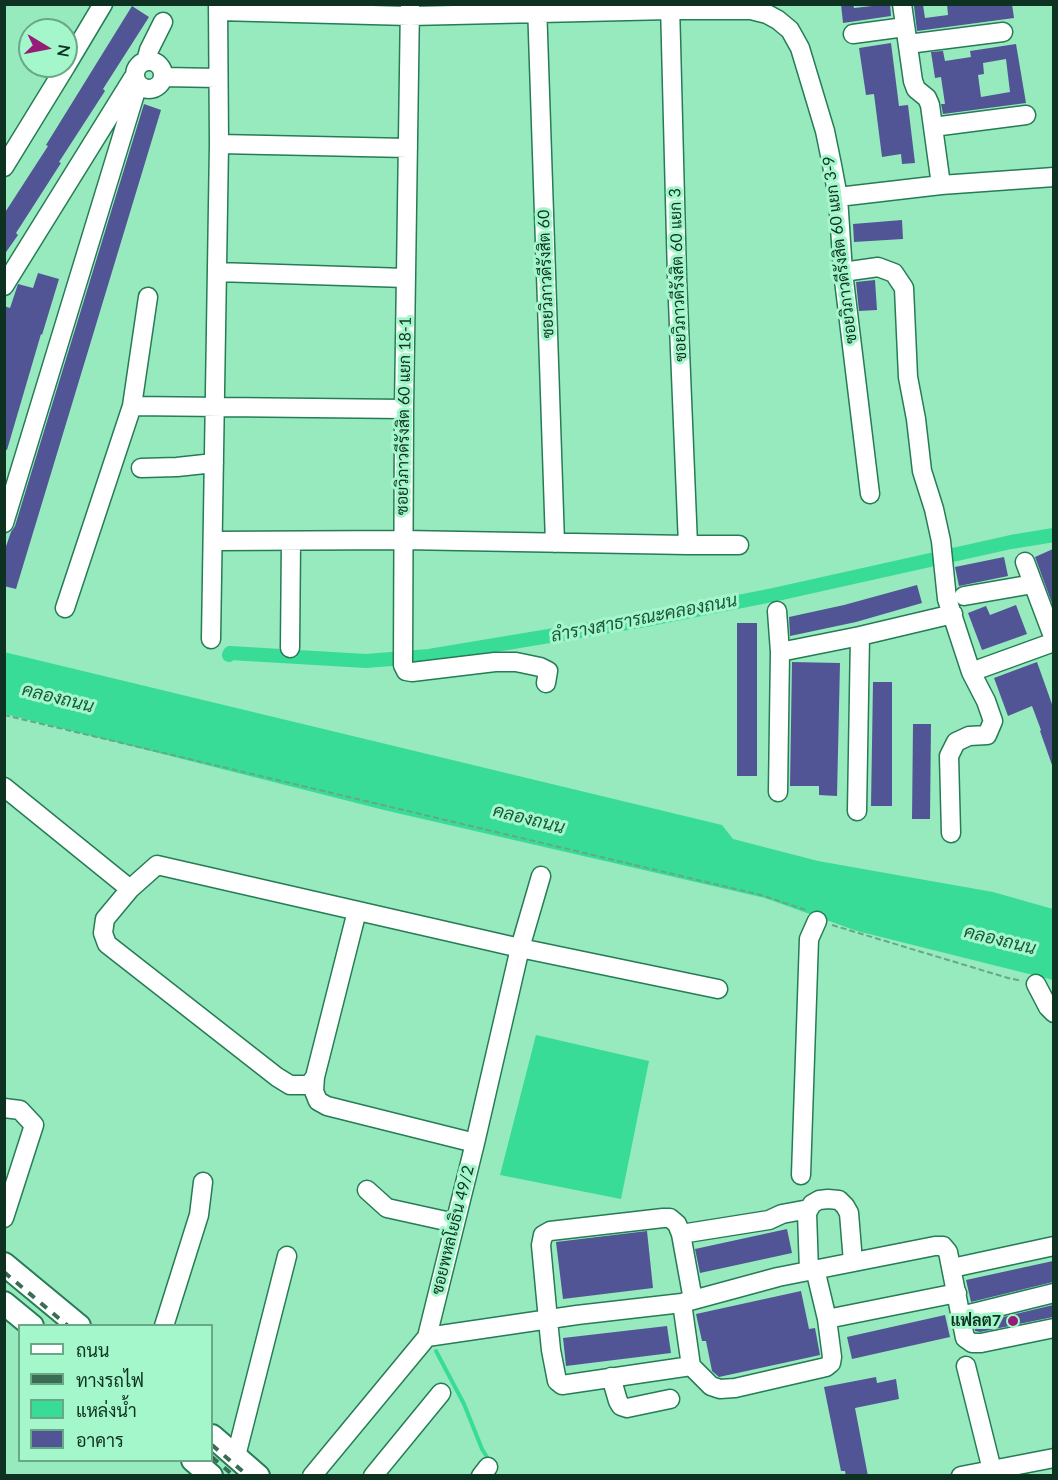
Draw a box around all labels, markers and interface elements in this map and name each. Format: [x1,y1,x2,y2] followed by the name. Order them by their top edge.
[18,18,78,78] north arrow
[54,43,75,59] text: N
[819,155,861,345] street label: ซอยวิภาวดีรังสิต 60 แยก 3-9
[665,188,691,362] street label: ซอยวิภาวดีรังสิต 60 แยก 3
[534,209,558,339] street label: ซอยวิภาวดีรังสิต 60
[393,317,415,515] street label: ซอยวิภาวดีรังสิต 60 แยก 18-1
[549,589,739,647] water label: ลำรางสาธารณะคลองถนน
[20,679,96,717] water label: คลองถนน
[491,800,567,838] water label: คลองถนน
[962,921,1038,959] water label: คลองถนน
[428,1163,478,1297] street label: ซอยพหลโยธิน 49/2
[950,1311,1001,1331] place label: แฟลต7
[1006,1314,1020,1328] marker: แฟลต7
[18,1324,213,1462] legend
[76,1339,109,1361] text: ถนน
[76,1369,144,1391] text: ทางรถไฟ
[76,1399,137,1421] text: แหล่งน้ำ
[76,1429,124,1451] text: อาคาร

